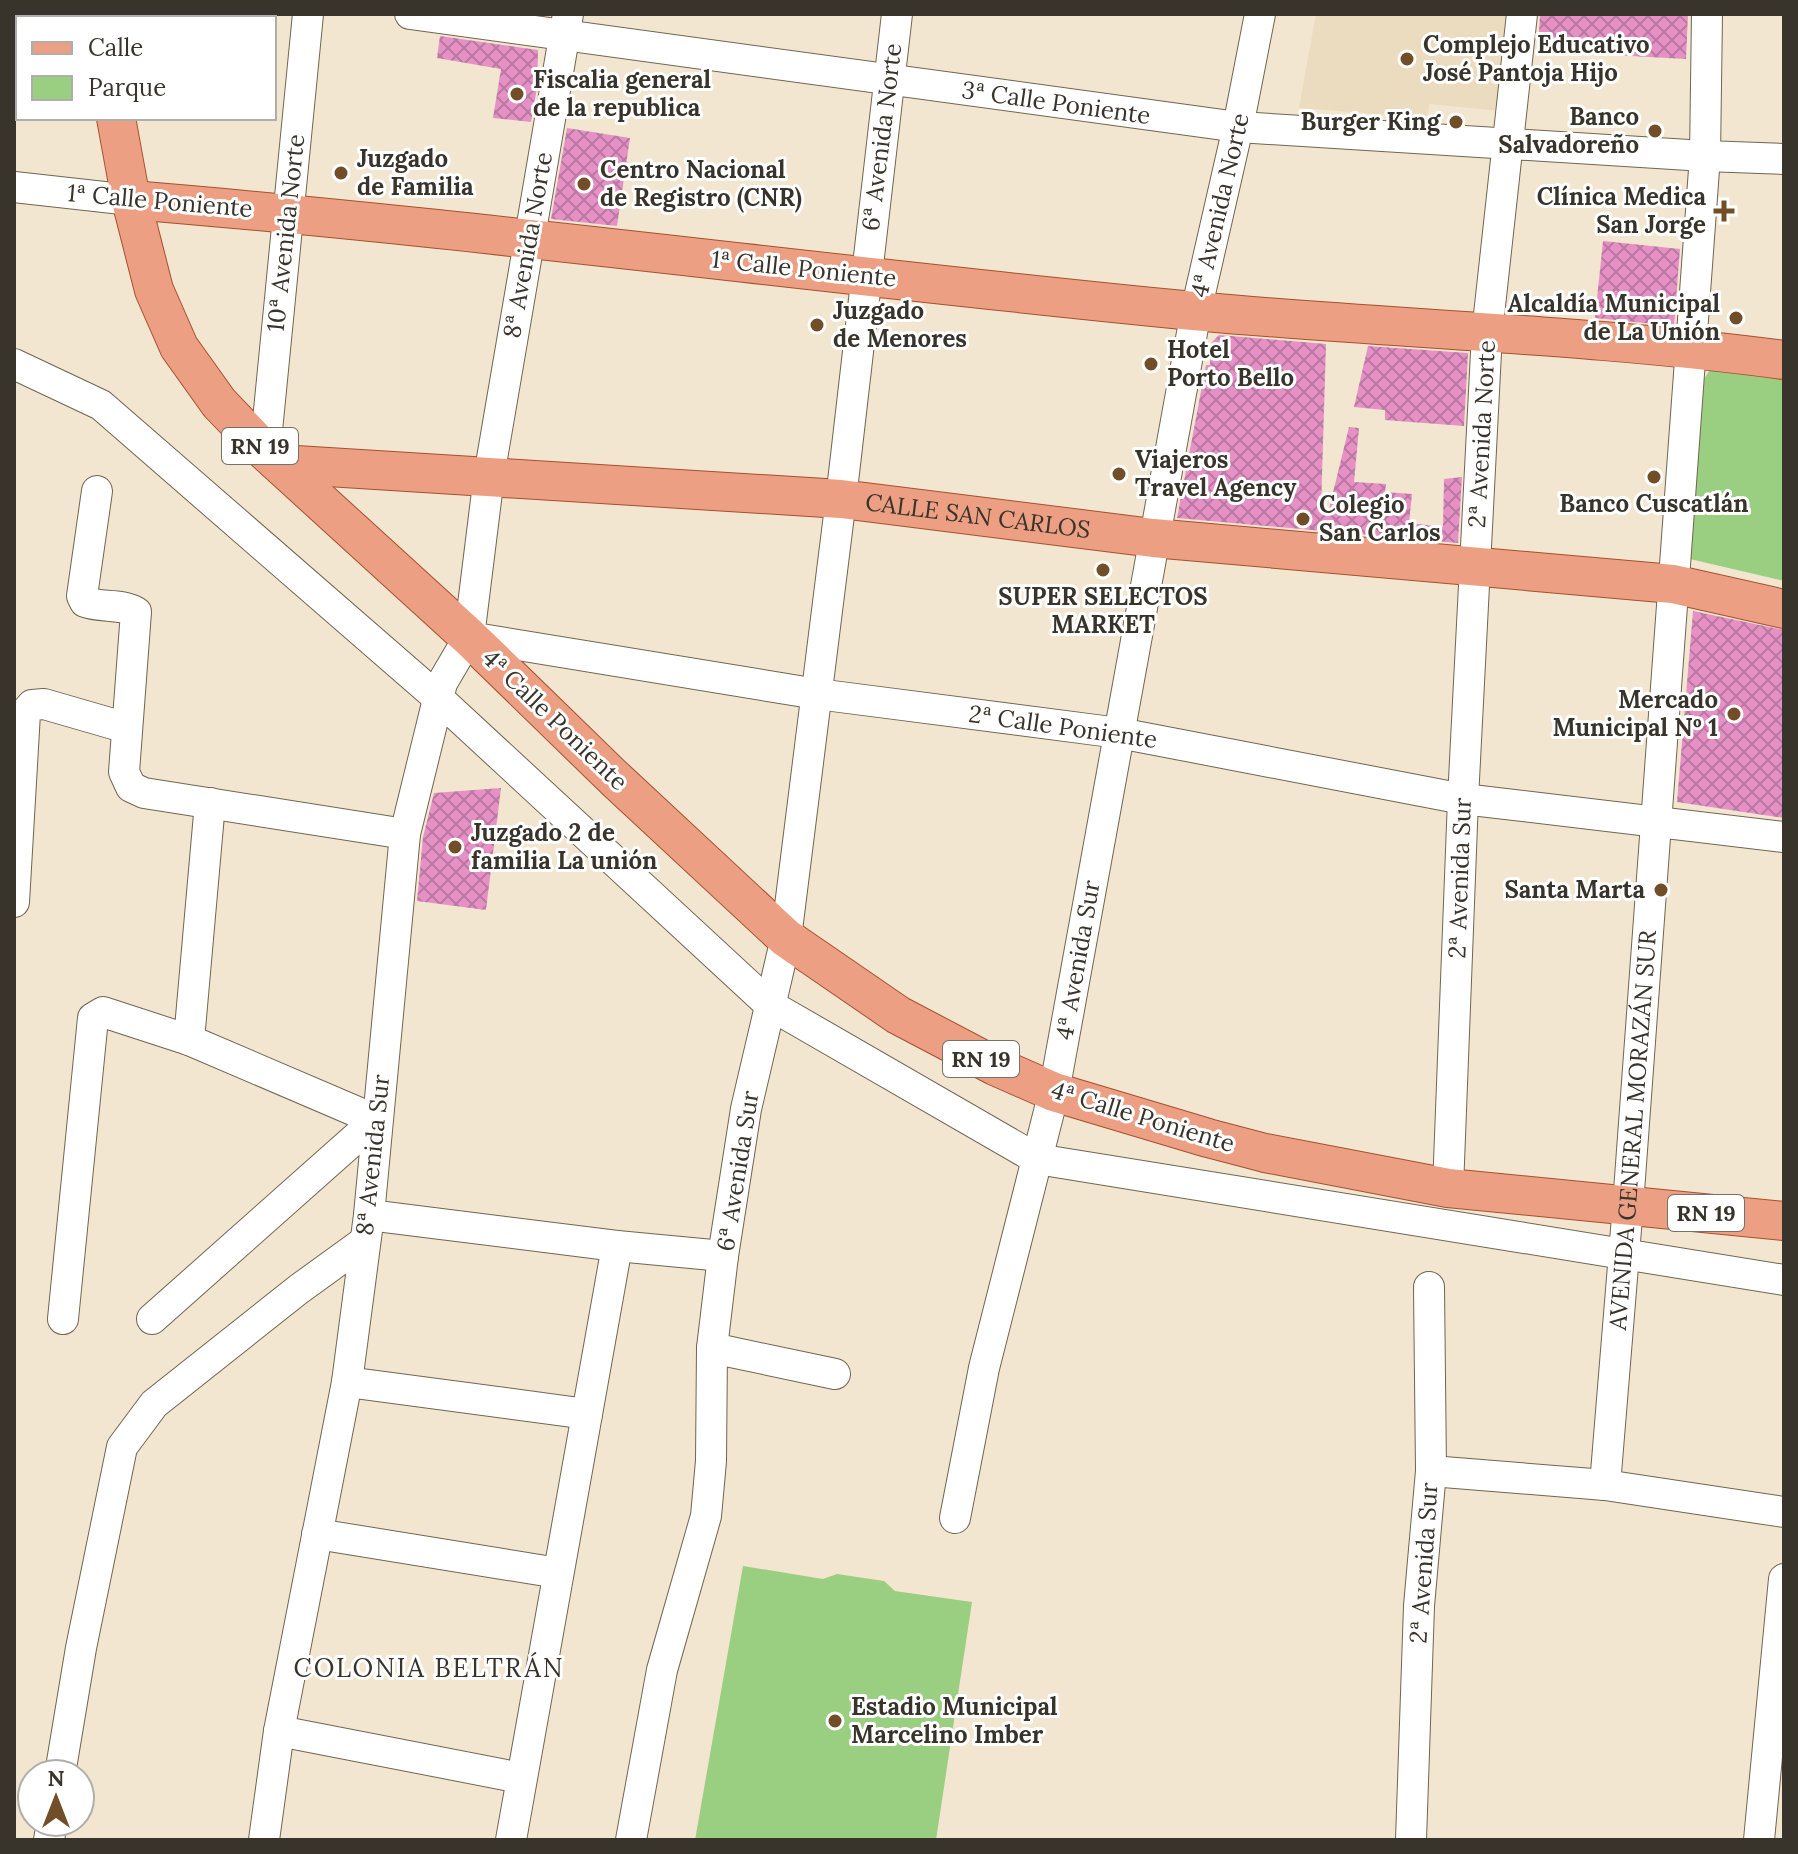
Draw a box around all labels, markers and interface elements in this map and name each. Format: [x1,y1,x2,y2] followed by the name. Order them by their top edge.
[16,16,276,120] legend
[1423,29,1650,88] place label: Complejo Educativo José Pantoja Hijo
[88,32,143,63] text: Calle
[855,41,908,233] street label: 6ª Avenida Norte
[1398,50,1416,68] marker: Complejo Educativo José Pantoja Hijo
[533,64,711,123] place label: Fiscalia general de la republica
[88,72,166,103] text: Parque
[960,74,1152,131] street label: 3ª Calle Poniente
[508,85,526,103] marker: Fiscalia general de la republica
[1498,101,1639,160] place label: Banco Salvadoreño
[1301,106,1442,137] place label: Burger King
[1183,110,1256,300] street label: 4ª Avenida Norte
[1447,113,1465,131] marker: Burger King
[1646,122,1664,140] marker: Banco Salvadoreño
[260,133,311,333] street label: 10ª Avenida Norte
[357,143,474,202] place label: Juzgado de Familia
[496,149,559,340] street label: 8ª Avenida Norte
[600,154,802,213] place label: Centro Nacional de Registro (CNR)
[332,164,350,182] marker: Juzgado de Familia
[575,175,593,193] marker: Centro Nacional de Registro (CNR)
[66,177,254,224] street label: 1ª Calle Poniente
[1537,181,1706,240] place label: Clínica Medica San Jorge
[1713,200,1735,222] marker: Clínica Medica San Jorge
[710,243,898,294] street label: 1ª Calle Poniente
[1507,288,1720,347] place label: Alcaldía Municipal de La Unión
[833,295,967,354] place label: Juzgado de Menores
[1727,309,1745,327] marker: Alcaldía Municipal de La Unión
[808,316,826,334] marker: Juzgado de Menores
[1167,334,1294,393] place label: Hotel Porto Bello
[1461,339,1502,529] street label: 2ª Avenida Norte
[1142,355,1160,373] marker: Hotel Porto Bello
[222,428,298,464] road number: RN 19
[1135,444,1297,503] place label: Viajeros Travel Agency
[1110,465,1128,483] marker: Viajeros Travel Agency
[1645,468,1663,486] marker: Banco Cuscatlán
[864,486,1092,545] street label: CALLE SAN CARLOS
[1559,488,1749,519] place label: Banco Cuscatlán
[1319,489,1441,548] place label: Colegio San Carlos
[1294,510,1312,528] marker: Colegio San Carlos
[1094,561,1112,579] marker: SUPER SELECTOS MARKET
[998,581,1208,640] place label: SUPER SELECTOS MARKET
[476,643,634,797] street label: 4ª Calle Poniente
[1552,684,1718,743] place label: Mercado Municipal Nº 1
[967,698,1159,755] street label: 2ª Calle Poniente
[1725,705,1743,723] marker: Mercado Municipal Nº 1
[1441,796,1478,959] street label: 2ª Avenida Sur
[471,817,657,876] place label: Juzgado 2 de familia La unión
[446,838,464,856] marker: Juzgado 2 de familia La unión
[1504,874,1645,905] place label: Santa Marta
[1048,877,1107,1042] street label: 4ª Avenida Sur
[1652,881,1670,899] marker: Santa Marta
[1602,928,1663,1332] street label: AVENIDA GENERAL MORAZÁN SUR
[943,1041,1019,1077] road number: RN 19
[349,1072,396,1237] street label: 8ª Avenida Sur
[1048,1074,1239,1159] street label: 4ª Calle Poniente
[710,1088,766,1253] street label: 6ª Avenida Sur
[1668,1195,1744,1231] road number: RN 19
[1402,1481,1445,1644] street label: 2ª Avenida Sur
[293,1651,565,1684] district label: COLONIA BELTRÁN
[851,1691,1058,1750] place label: Estadio Municipal Marcelino Imber
[826,1712,844,1730] marker: Estadio Municipal Marcelino Imber
[16,1758,96,1838] north arrow
[47,1764,65,1792] text: N

